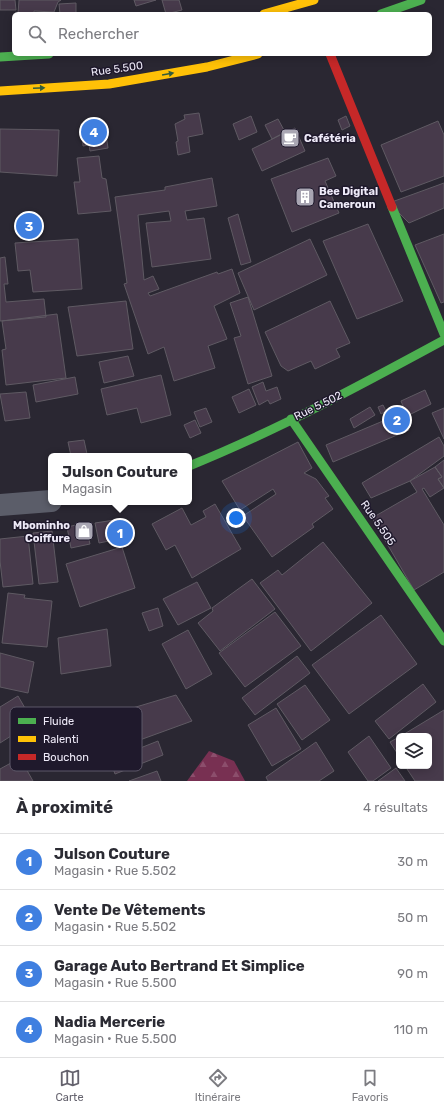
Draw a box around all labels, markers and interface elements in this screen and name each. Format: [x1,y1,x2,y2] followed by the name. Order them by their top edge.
[12,12,432,56] search box
[26,23,48,45] icon: search
[58,25,139,43] text: Rechercher
[90,59,144,79] street label: Rue 5.500
[162,71,174,77] one-way arrow
[33,85,45,92] one-way arrow
[81,117,107,147] pin: 4
[279,127,301,149] cafe icon: Cafétéria
[304,132,356,145] place label: Cafétéria
[319,185,378,211] place label: Bee Digital Cameroun
[294,186,316,208] building icon: Bee Digital Cameroun
[16,211,42,241] pin: 3
[292,389,344,423] street label: Rue 5.502
[384,405,410,435] pin: 2
[48,453,192,505] popup
[62,463,178,481] text: Julson Couture
[62,481,112,496] text: Magasin
[358,498,398,548] street label: Rue 5.505
[226,508,246,528] your location
[107,518,133,548] pin: 1
[13,519,70,545] place label: Mbominho Coiffure
[73,520,95,542] shop icon: Mbominho Coiffure
[10,707,142,771] legend
[43,715,74,728] text: Fluide
[43,733,79,746] text: Ralenti
[396,733,432,769] map controls
[396,733,432,769] button: layers
[43,751,89,764] text: Bouchon
[16,797,113,817] text: À proximité
[363,800,428,815] text: 4 résultats
[54,845,170,863] text: Julson Couture
[26,854,32,869] text: 1
[397,854,428,869] text: 30 m
[54,863,176,878] text: Magasin · Rue 5.502
[54,901,206,919] text: Vente De Vêtements
[25,910,33,925] text: 2
[397,910,428,925] text: 50 m
[54,919,176,934] text: Magasin · Rue 5.502
[54,957,305,975] text: Garage Auto Bertrand Et Simplice
[25,966,33,981] text: 3
[397,966,428,981] text: 90 m
[54,975,177,990] text: Magasin · Rue 5.500
[54,1013,165,1031] text: Nadia Mercerie
[25,1022,33,1037] text: 4
[394,1022,428,1037] text: 110 m
[54,1031,177,1046] text: Magasin · Rue 5.500
[56,1067,84,1104] tab: Carte
[195,1067,241,1104] tab: Itinéraire
[352,1067,388,1104] tab: Favoris

